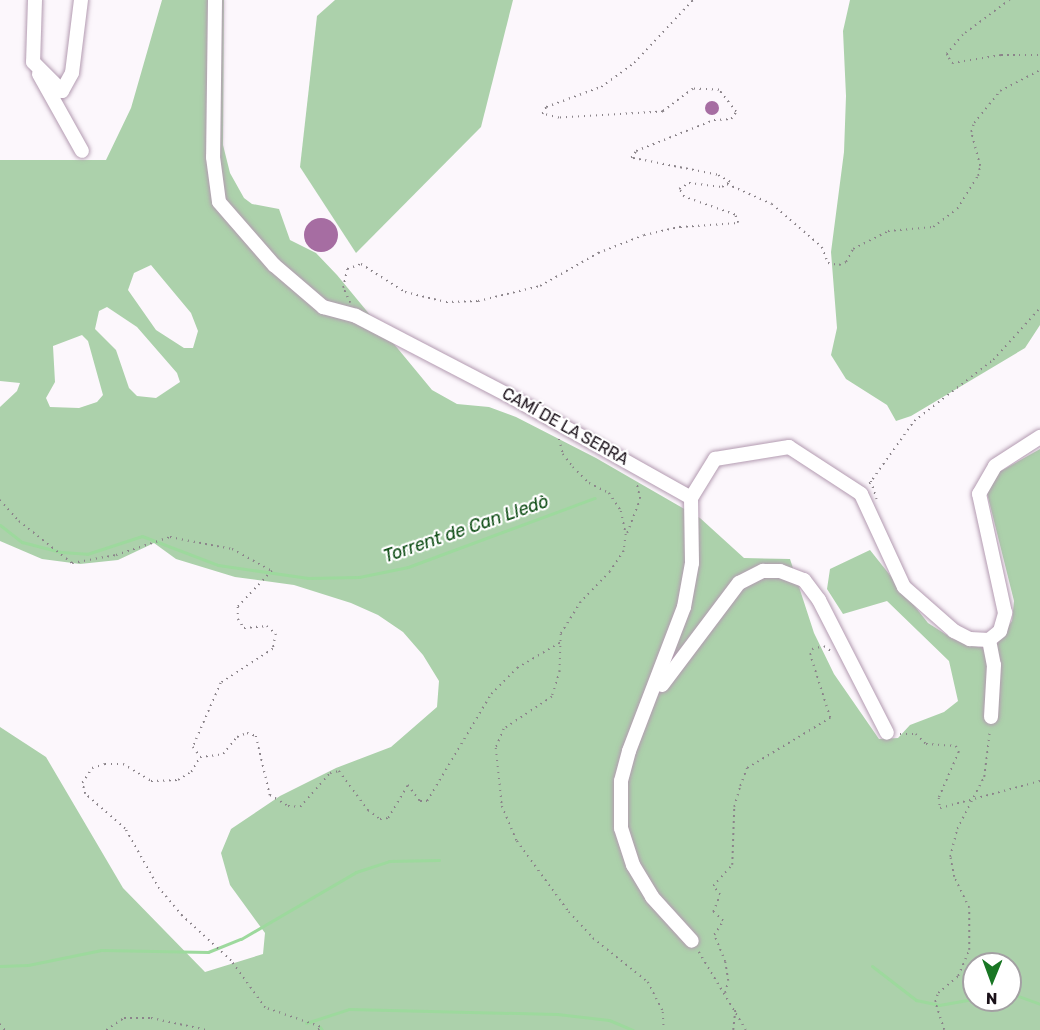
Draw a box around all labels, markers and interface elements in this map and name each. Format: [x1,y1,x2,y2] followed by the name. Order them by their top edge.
[498,384,632,470] street label: CAMÍ DE LA SERRA
[380,491,552,567] water label: Torrent de Can Lledò
[962,952,1022,1012] north arrow
[986,989,998,1008] text: N

